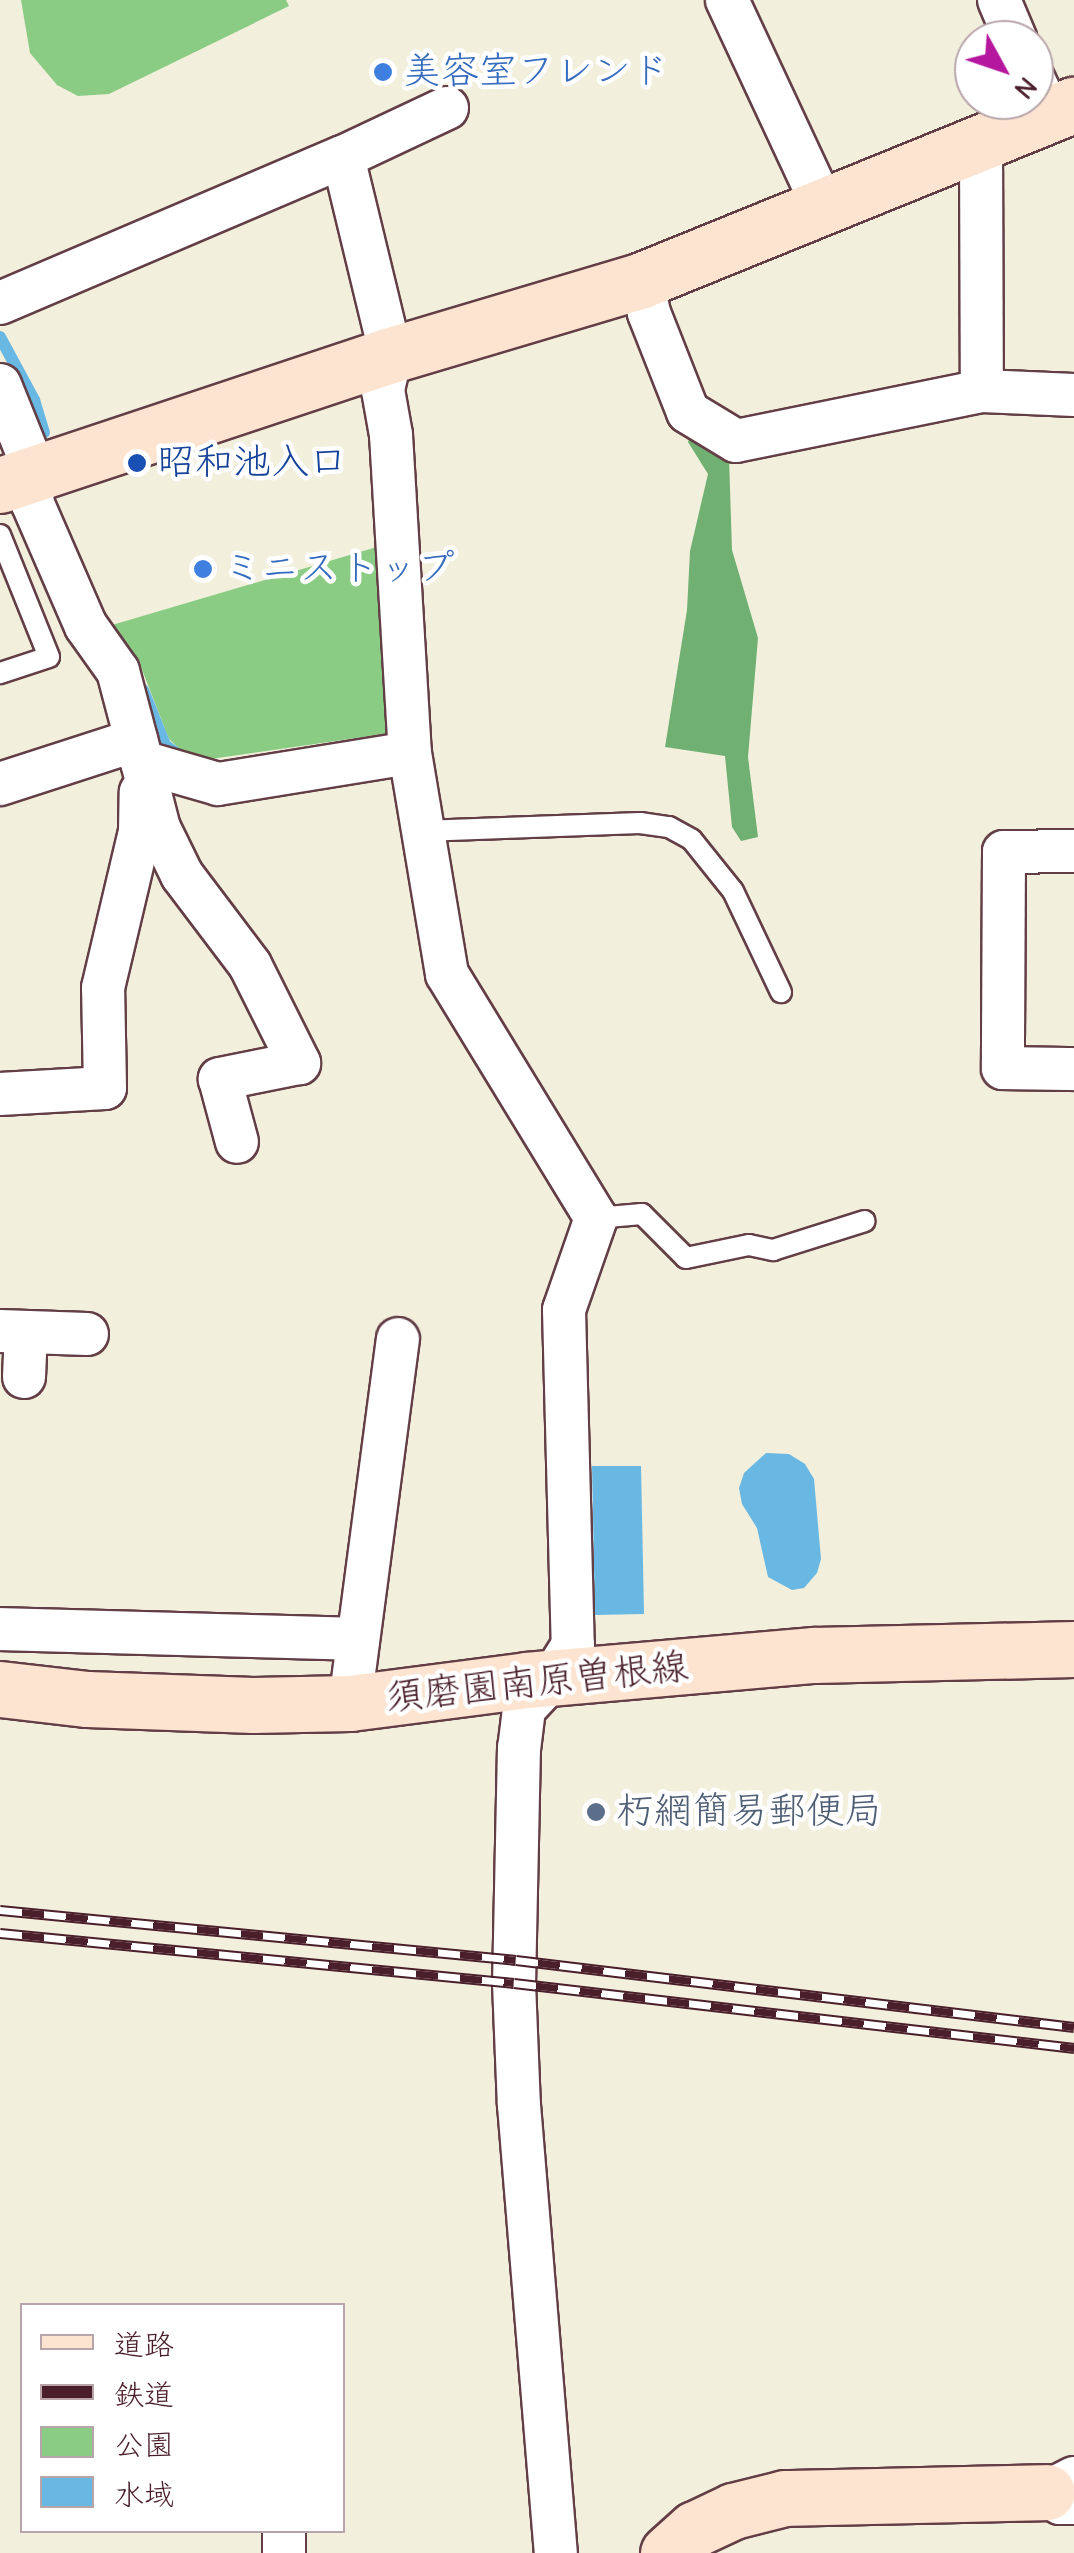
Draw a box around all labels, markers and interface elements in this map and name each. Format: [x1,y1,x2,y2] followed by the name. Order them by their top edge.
[954,20,1054,120] north arrow
[403,49,669,95] place label: 美容室フレンド
[372,61,394,83] marker: 美容室フレンド
[1007,71,1044,105] text: N
[157,440,347,486] place label: 昭和池入口
[126,452,148,474] marker: 昭和池入口
[223,546,451,592] place label: ミニストップ
[192,558,214,580] marker: ミニストップ
[383,1644,691,1722] street label: 須磨園南原曽根線
[616,1789,882,1835] place label: 朽網簡易郵便局
[585,1801,607,1823] marker: 朽網簡易郵便局
[20,2303,345,2533] legend
[114,2328,174,2363] text: 道路
[114,2378,174,2413] text: 鉄道
[114,2428,174,2463] text: 公園
[114,2478,174,2513] text: 水域

